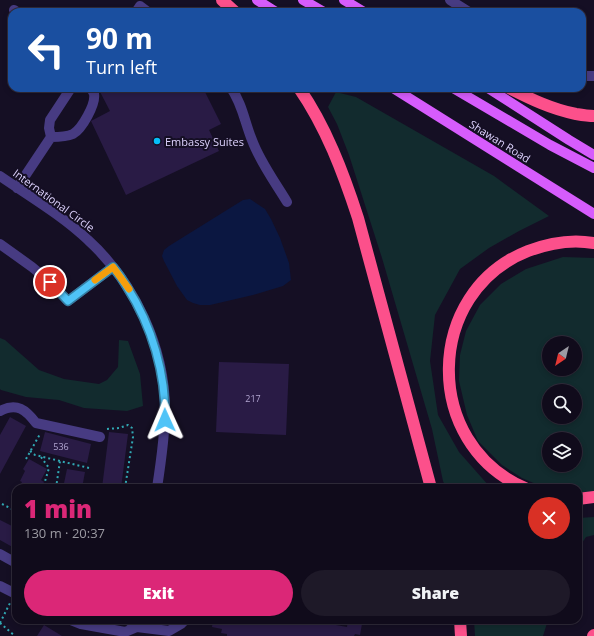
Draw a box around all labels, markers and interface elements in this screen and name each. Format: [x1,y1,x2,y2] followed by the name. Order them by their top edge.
[86,19,153,57] text: 90 m
[20,24,72,76] icon: left
[86,55,157,79] text: Turn left
[467,116,533,166] street label: Shawan Road
[165,134,244,149] place label: Embassy Suites
[152,136,162,146] marker: Embassy Suites
[10,165,98,235] street label: International Circle
[33,265,67,299] pin
[39,271,61,293] icon: arrive
[542,336,582,376] north arrow
[542,336,582,472] map controls
[542,384,582,424] button: search
[245,392,261,405] house number: 217
[144,399,186,441] position arrow
[542,432,582,472] button: layers
[53,440,69,453] house number: 536
[24,492,92,525] text: 1 min
[528,497,570,539] button: close
[24,524,105,542] text: 130 m · 20:37
[24,570,293,616] button: Exit
[301,570,570,616] button: Share

